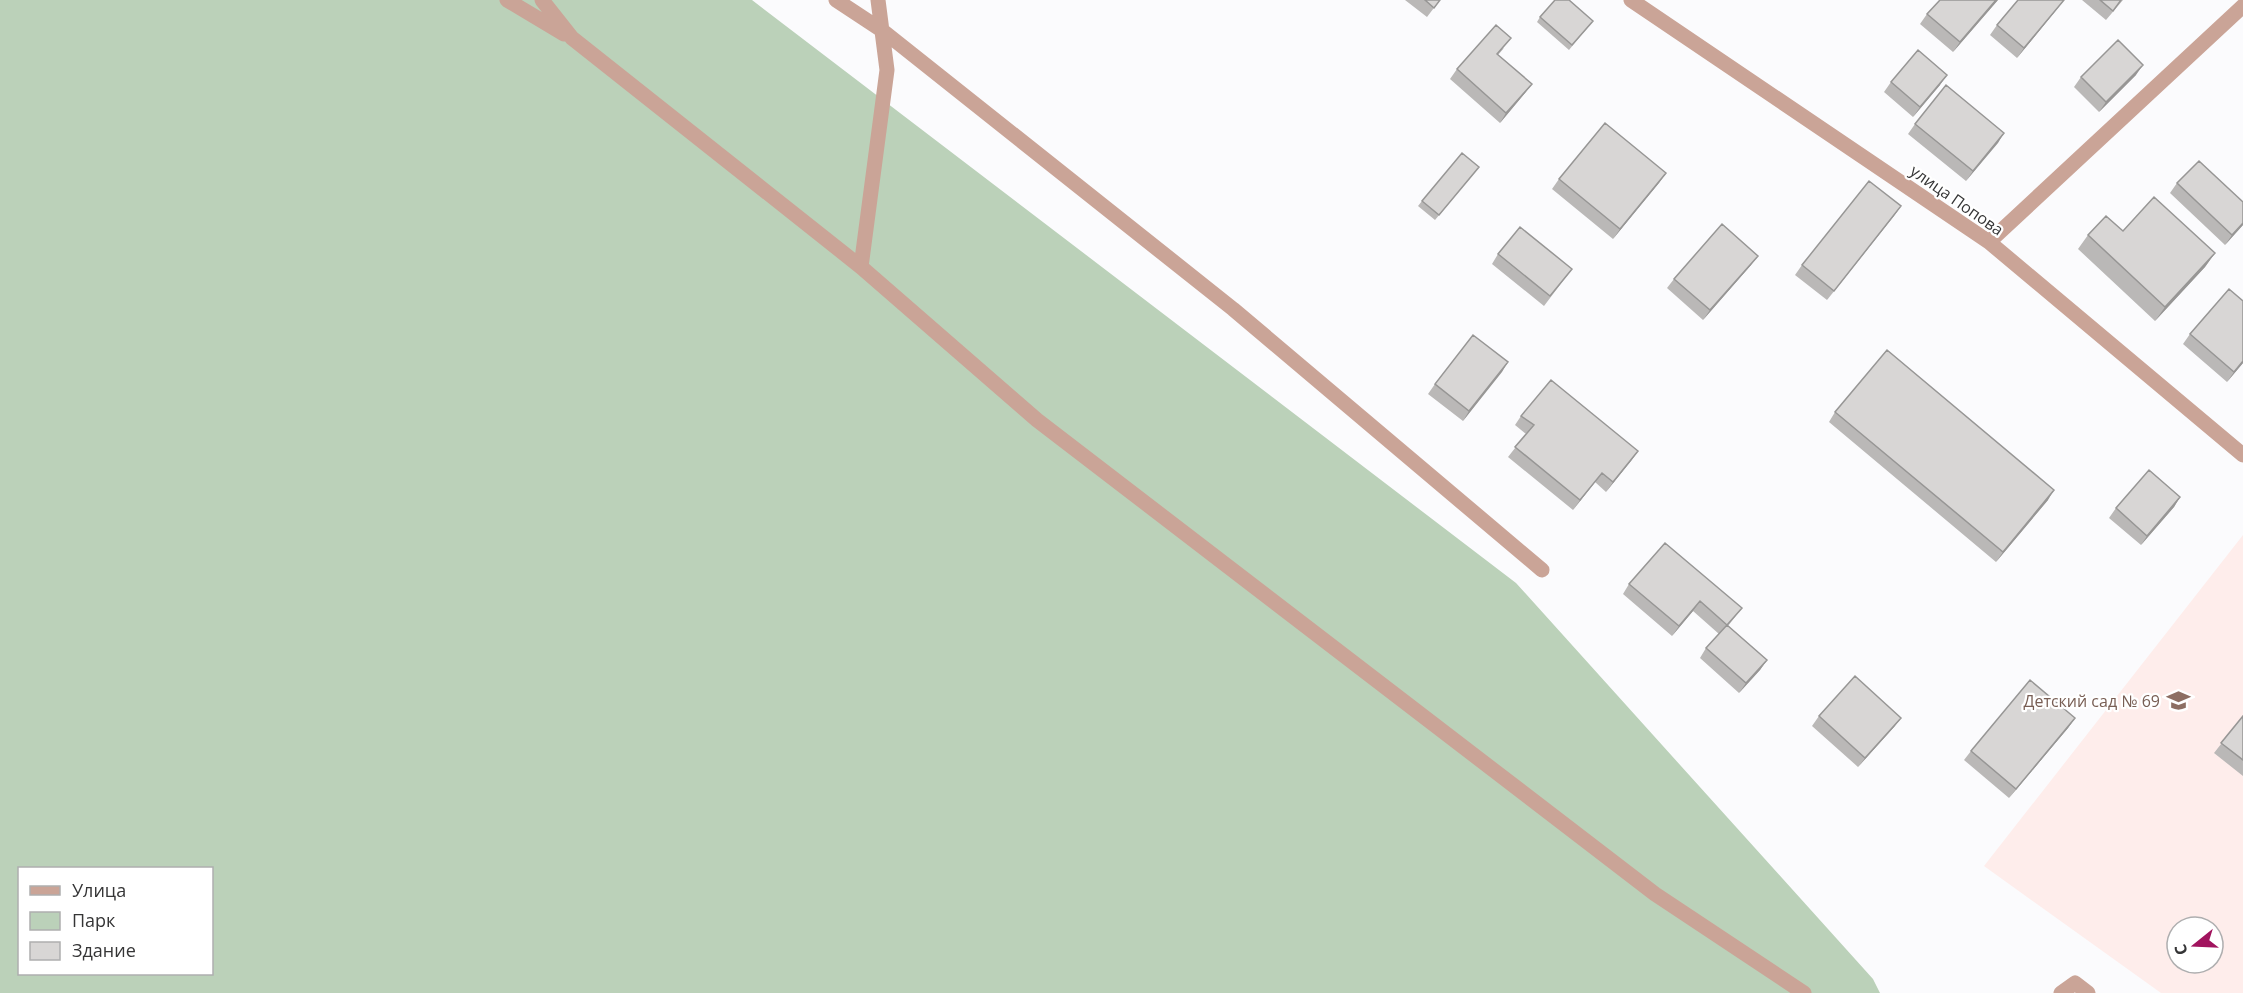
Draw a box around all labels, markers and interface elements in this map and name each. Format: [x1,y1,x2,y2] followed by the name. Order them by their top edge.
[1906,160,2008,240] street label: улица Попова
[2165,688,2191,714] school or university icon: Детский сад № 69
[2023,690,2160,712] place label: Детский сад № 69
[18,867,213,975] legend
[72,878,126,902] text: Улица
[72,908,116,932] text: Парк
[2165,915,2225,975] north arrow
[72,938,136,962] text: Здание
[2169,941,2193,958] text: С

